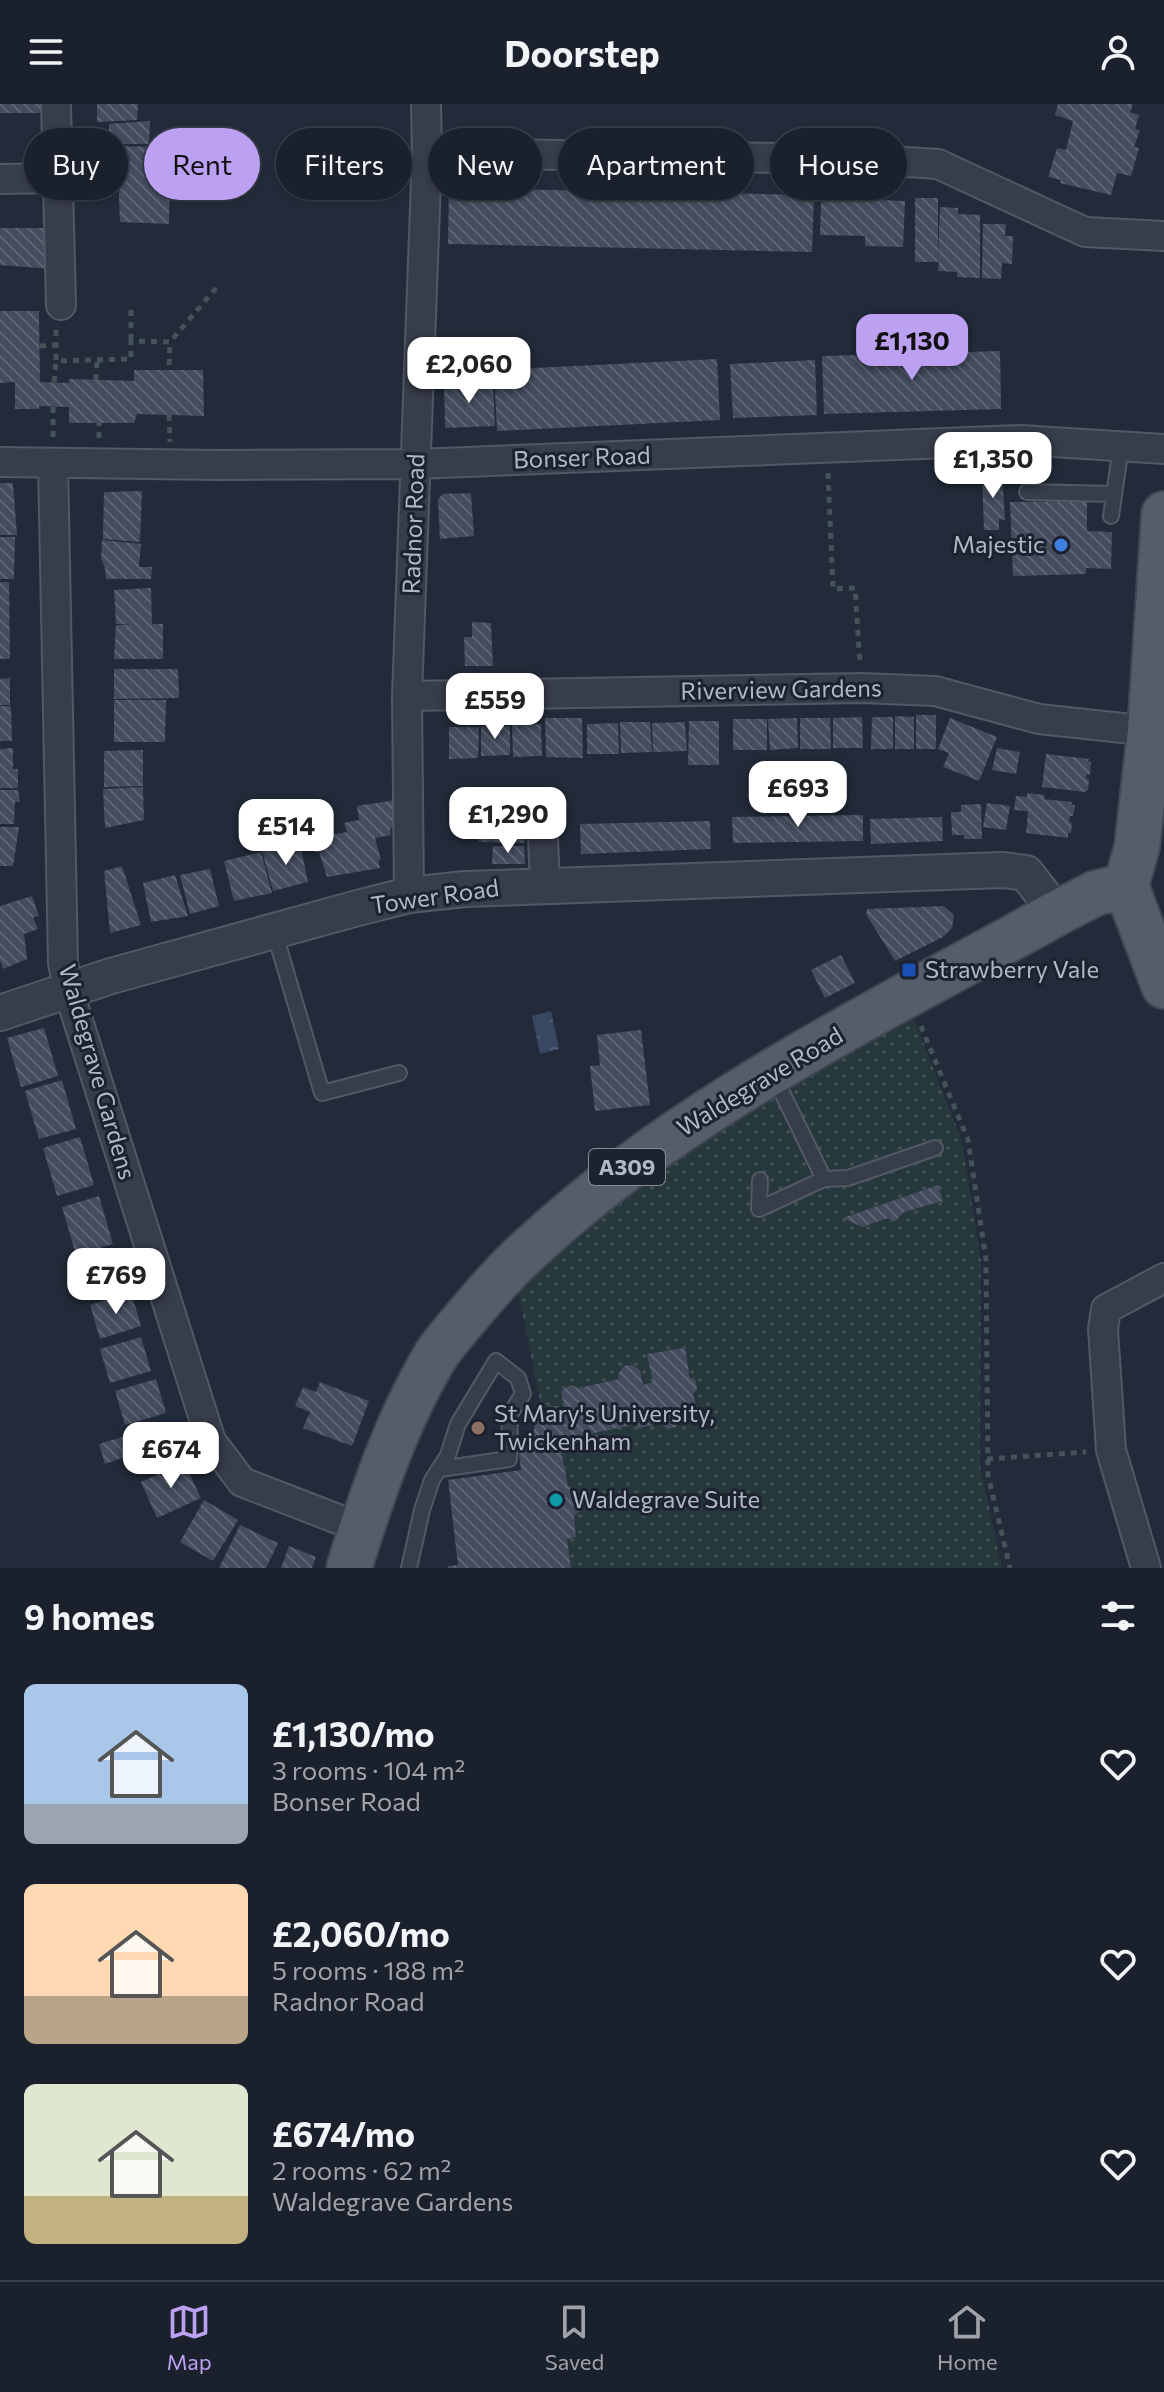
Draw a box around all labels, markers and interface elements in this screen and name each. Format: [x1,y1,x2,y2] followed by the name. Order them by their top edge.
[24,30,68,74] icon: menu
[504,30,660,74] text: Doorstep
[1096,30,1140,74] icon: person
[24,128,128,200] chip: Buy
[144,128,260,200] chip: Rent
[276,128,412,200] chip: Filters
[428,128,542,200] chip: New
[558,128,754,200] chip: Apartment
[770,128,907,200] chip: House
[847,314,977,382] pin: £1,130
[874,324,950,355] text: £1,130
[404,337,534,405] pin: £2,060
[425,347,513,378] text: £2,060
[928,432,1058,500] pin: £1,350
[513,440,651,473] street label: Bonser Road
[952,442,1034,473] text: £1,350
[396,453,429,595] street label: Radnor Road
[952,529,1045,558] place label: Majestic
[1052,536,1070,554] marker: Majestic
[680,672,882,705] street label: Riverview Gardens
[448,673,542,741] pin: £559
[464,683,526,714] text: £559
[751,761,845,829] pin: £693
[767,771,829,802] text: £693
[443,787,573,855] pin: £1,290
[467,797,549,828] text: £1,290
[239,799,333,867] pin: £514
[257,809,315,840] text: £514
[369,872,501,919] street label: Tower Road
[925,954,1099,983] place label: Strawberry Vale
[54,961,143,1183] street label: Waldegrave Gardens
[900,961,918,979] marker: Strawberry Vale
[671,1020,847,1142] street label: Waldegrave Road
[589,1149,665,1185] road number: A309
[69,1248,163,1316] pin: £769
[85,1258,147,1289] text: £769
[494,1398,715,1455] place label: St Mary's University, Twickenham
[469,1419,487,1437] marker: St Mary's University, Twickenham
[124,1422,218,1490] pin: £674
[141,1432,201,1463] text: £674
[572,1484,760,1513] place label: Waldegrave Suite
[547,1491,565,1509] marker: Waldegrave Suite
[1096,1594,1140,1638] icon: filters
[24,1595,155,1637] text: 9 homes
[272,1712,435,1754] text: £1,130/mo
[88,1716,184,1812] icon: home
[1096,1742,1140,1786] icon: heart
[272,1754,465,1785] text: 3 rooms · 104 m²
[272,1785,421,1816] text: Bonser Road
[272,1912,450,1954] text: £2,060/mo
[88,1916,184,2012] icon: home
[1096,1942,1140,1986] icon: heart
[272,1954,464,1985] text: 5 rooms · 188 m²
[272,1985,424,2016] text: Radnor Road
[272,2112,415,2154] text: £674/mo
[88,2116,184,2212] icon: home
[1096,2142,1140,2186] icon: heart
[272,2154,451,2185] text: 2 rooms · 62 m²
[272,2185,513,2216] text: Waldegrave Gardens
[166,2300,212,2375] tab: Map
[545,2300,604,2375] tab: Saved
[937,2300,998,2375] tab: Home

